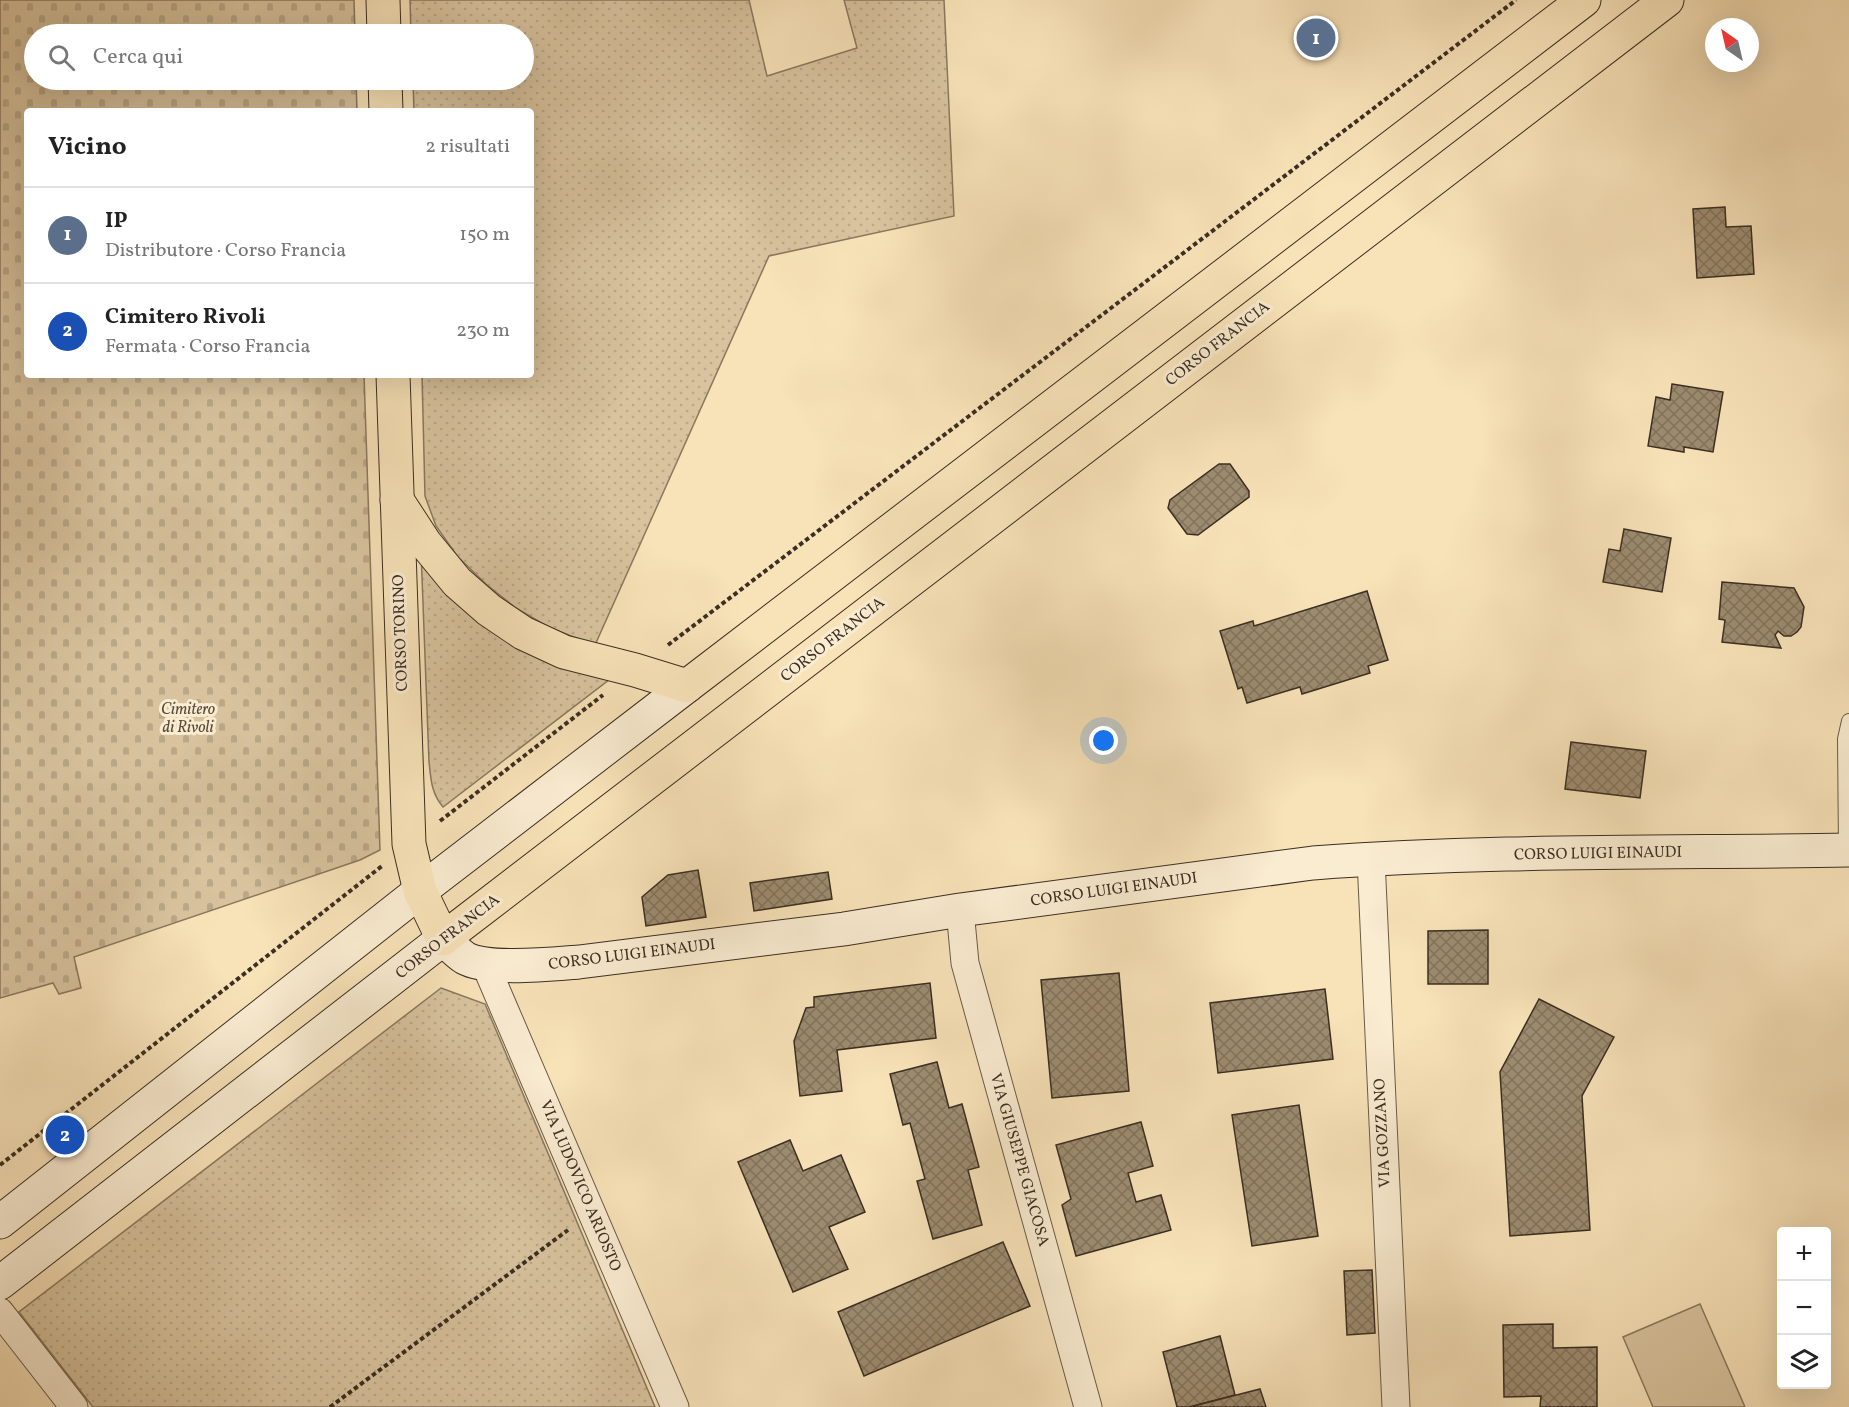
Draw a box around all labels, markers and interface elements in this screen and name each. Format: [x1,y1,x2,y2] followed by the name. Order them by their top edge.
[1296,15,1336,60] pin: 1
[1705,18,1759,72] north arrow
[24,24,534,90] search box
[45,41,78,74] icon: search
[93,42,183,73] text: Cerca qui
[48,129,127,165] text: Vicino
[425,133,510,161] text: 2 risultati
[105,206,127,237] text: IP
[63,221,72,249] text: 1
[459,221,510,249] text: 150 m
[105,237,346,265] text: Distributore · Corso Francia
[1161,296,1275,392] street label: CORSO FRANCIA
[105,302,266,333] text: Cimitero Rivoli
[62,317,73,345] text: 2
[456,317,510,345] text: 230 m
[105,333,310,361] text: Fermata · Corso Francia
[388,574,414,692] street label: CORSO TORINO
[776,592,890,688] street label: CORSO FRANCIA
[161,699,216,739] park label: Cimitero di Rivoli
[1089,726,1118,755] your location
[1514,842,1682,866] street label: CORSO LUIGI EINAUDI
[1029,867,1199,913] street label: CORSO LUIGI EINAUDI
[391,889,505,985] street label: CORSO FRANCIA
[547,934,717,976] street label: CORSO LUIGI EINAUDI
[984,1071,1054,1249] street label: VIA GIUSEPPE GIACOSA
[1369,1077,1397,1188] street label: VIA GOZZANO
[534,1097,626,1275] street label: VIA LUDOVICO ARIOSTO
[46,1112,84,1158] pin: 2
[1777,1227,1831,1389] map controls
[1777,1227,1831,1281] button: +
[1777,1281,1831,1335] button: −
[1777,1335,1831,1389] button: layers

